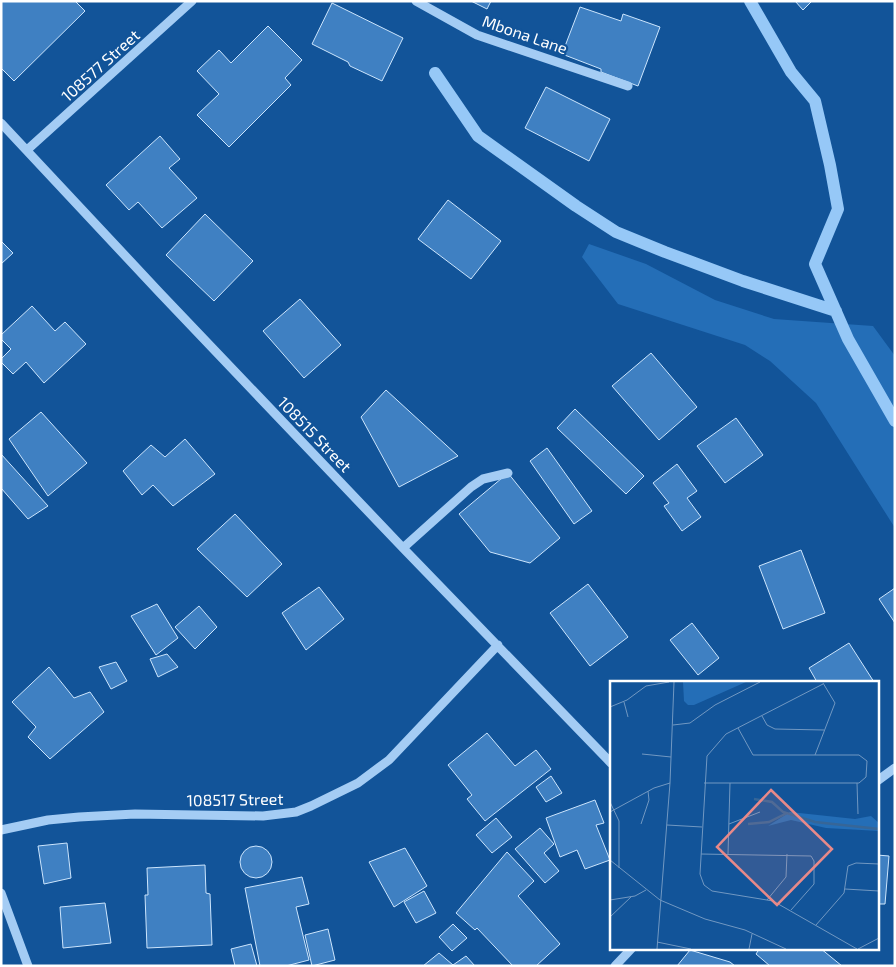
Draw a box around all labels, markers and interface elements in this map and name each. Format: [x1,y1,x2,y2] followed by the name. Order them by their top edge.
[480,11,570,57] street label: Mbona Lane
[57,25,143,105] street label: 108577 Street
[274,392,356,476] street label: 108515 Street
[610,681,878,950] inset map
[186,789,284,809] street label: 108517 Street

